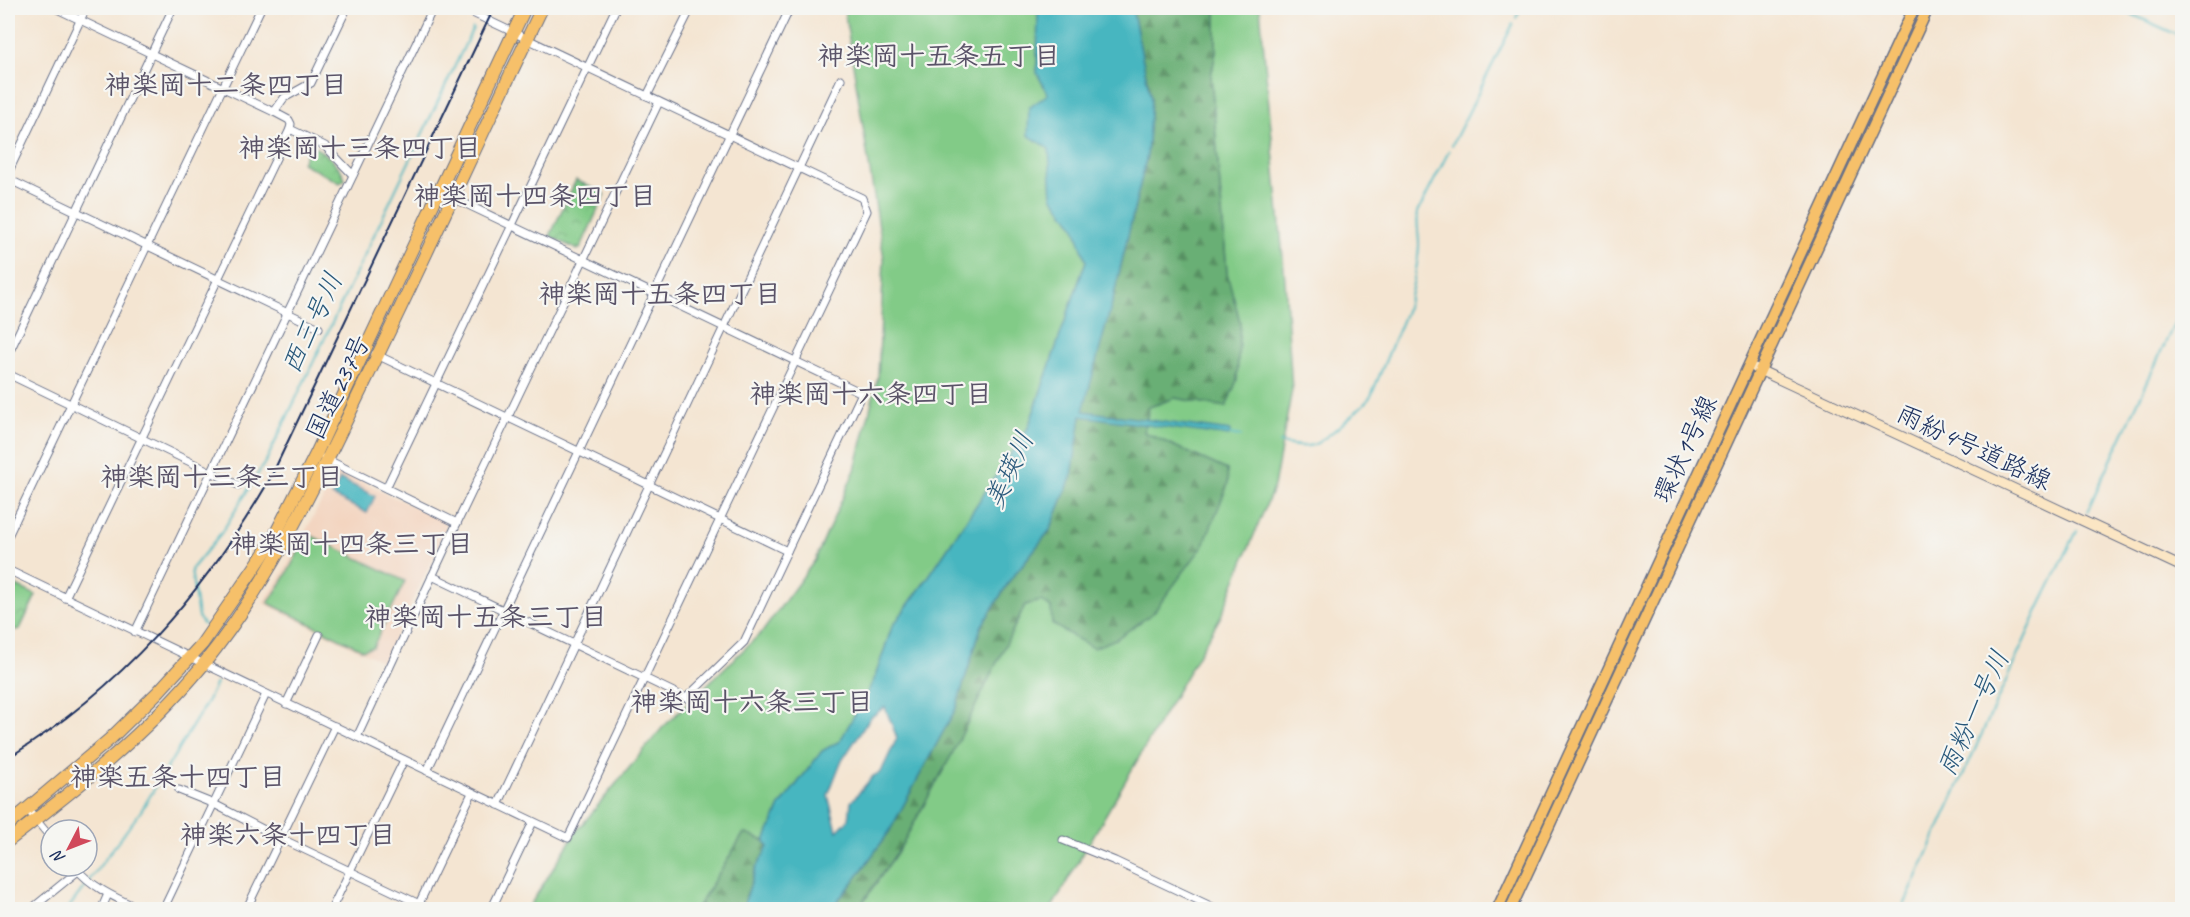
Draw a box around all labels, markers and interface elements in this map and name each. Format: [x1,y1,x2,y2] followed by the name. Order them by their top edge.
[818,39,1061,73] district label: 神楽岡十五条五丁目
[105,68,348,102] district label: 神楽岡十二条四丁目
[239,131,482,165] district label: 神楽岡十三条四丁目
[414,179,657,213] district label: 神楽岡十四条四丁目
[274,267,350,379] water label: 西三号川
[539,277,782,311] district label: 神楽岡十五条四丁目
[298,329,378,445] street label: 国道237号
[750,377,993,411] district label: 神楽岡十六条四丁目
[1646,390,1724,508] street label: 環状1号線
[1891,397,2057,497] street label: 雨紛4号道路線
[976,426,1042,514] water label: 美瑛川
[101,460,344,494] district label: 神楽岡十三条三丁目
[231,527,474,561] district label: 神楽岡十四条三丁目
[365,600,608,634] district label: 神楽岡十五条三丁目
[1929,645,2017,781] water label: 雨粉一号川
[631,685,874,719] district label: 神楽岡十六条三丁目
[70,760,286,794] district label: 神楽五条十四丁目
[39,818,99,878] north arrow
[180,818,396,852] district label: 神楽六条十四丁目
[46,845,69,868] text: N

